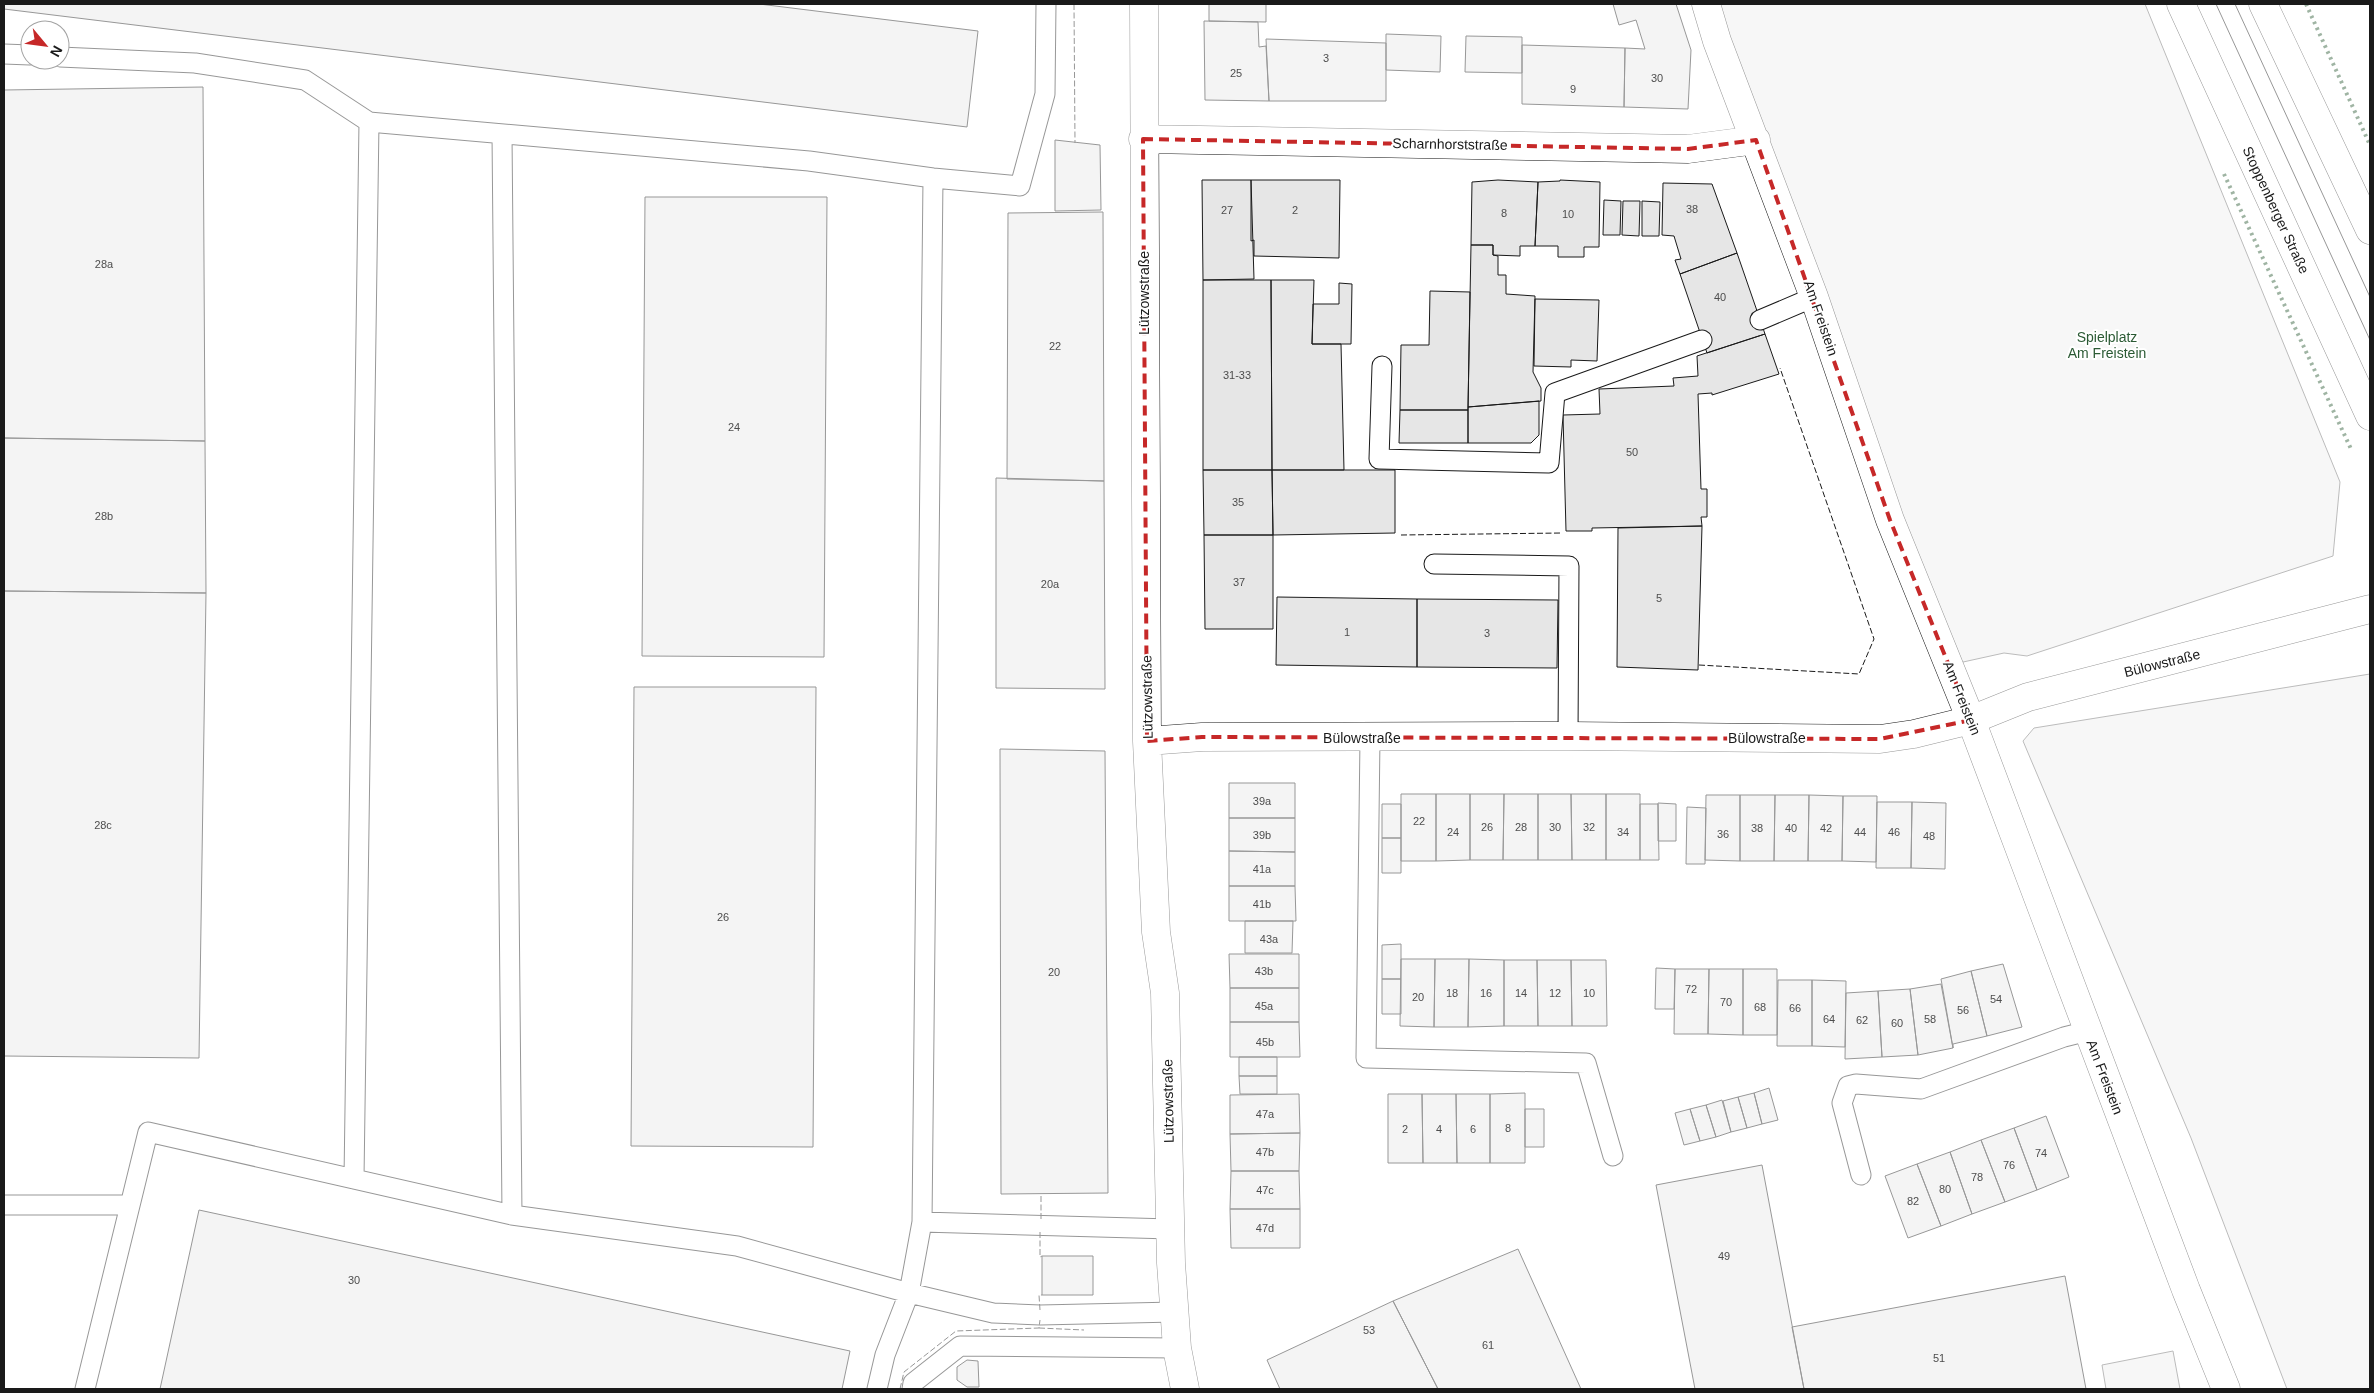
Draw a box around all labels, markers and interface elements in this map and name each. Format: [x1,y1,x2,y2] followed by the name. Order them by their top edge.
[20,20,70,70] north arrow
[47,43,66,60] text: N
[1323,52,1329,64] house number: 3
[1230,67,1242,79] house number: 25
[1651,72,1663,84] house number: 30
[1570,83,1576,95] house number: 9
[1392,135,1508,153] street label: Scharnhorststraße
[2239,144,2313,276] street label: Stoppenberger Straße
[1686,203,1698,215] house number: 38
[1221,204,1233,216] house number: 27
[1292,204,1298,216] house number: 2
[1501,207,1507,219] house number: 8
[1562,208,1574,220] house number: 10
[1136,251,1152,335] street label: Lützowstraße
[95,258,114,270] house number: 28a
[1801,278,1841,358] street label: Am Freistein
[1714,291,1726,303] house number: 40
[2068,329,2146,361] park label: Spielplatz Am Freistein
[1049,340,1061,352] house number: 22
[1223,369,1251,381] house number: 31-33
[728,421,740,433] house number: 24
[1626,446,1638,458] house number: 50
[1232,496,1244,508] house number: 35
[95,510,113,522] house number: 28b
[1233,576,1245,588] house number: 37
[1041,578,1060,590] house number: 20a
[1656,592,1662,604] house number: 5
[1344,626,1350,638] house number: 1
[1484,627,1490,639] house number: 3
[2122,646,2202,680] street label: Bülowstraße
[1138,655,1156,739] street label: Lützowstraße
[1940,659,1984,737] street label: Am Freistein
[1323,730,1401,746] street label: Bülowstraße
[1728,730,1806,746] street label: Bülowstraße
[1253,795,1272,807] house number: 39a
[1413,815,1425,827] house number: 22
[94,819,112,831] house number: 28c
[1481,821,1493,833] house number: 26
[1515,821,1527,833] house number: 28
[1549,821,1561,833] house number: 30
[1583,821,1595,833] house number: 32
[1751,822,1763,834] house number: 38
[1785,822,1797,834] house number: 40
[1820,822,1832,834] house number: 42
[1447,826,1459,838] house number: 24
[1617,826,1629,838] house number: 34
[1854,826,1866,838] house number: 44
[1888,826,1900,838] house number: 46
[1717,828,1729,840] house number: 36
[1253,829,1271,841] house number: 39b
[1923,830,1935,842] house number: 48
[1253,863,1272,875] house number: 41a
[1253,898,1271,910] house number: 41b
[717,911,729,923] house number: 26
[1260,933,1279,945] house number: 43a
[1255,965,1273,977] house number: 43b
[1048,966,1060,978] house number: 20
[1685,983,1697,995] house number: 72
[1446,987,1458,999] house number: 18
[1480,987,1492,999] house number: 16
[1515,987,1527,999] house number: 14
[1549,987,1561,999] house number: 12
[1583,987,1595,999] house number: 10
[1412,991,1424,1003] house number: 20
[1990,993,2002,1005] house number: 54
[1720,996,1732,1008] house number: 70
[1255,1000,1274,1012] house number: 45a
[1754,1001,1766,1013] house number: 68
[1789,1002,1801,1014] house number: 66
[1957,1004,1969,1016] house number: 56
[1823,1013,1835,1025] house number: 64
[1924,1013,1936,1025] house number: 58
[1856,1014,1868,1026] house number: 62
[1891,1017,1903,1029] house number: 60
[1256,1036,1274,1048] house number: 45b
[2083,1037,2127,1117] street label: Am Freistein
[1159,1059,1177,1143] street label: Lützowstraße
[1256,1108,1275,1120] house number: 47a
[1505,1122,1511,1134] house number: 8
[1402,1123,1408,1135] house number: 2
[1436,1123,1442,1135] house number: 4
[1470,1123,1476,1135] house number: 6
[1256,1146,1274,1158] house number: 47b
[2035,1147,2047,1159] house number: 74
[2003,1159,2015,1171] house number: 76
[1971,1171,1983,1183] house number: 78
[1939,1183,1951,1195] house number: 80
[1256,1184,1274,1196] house number: 47c
[1907,1195,1919,1207] house number: 82
[1256,1222,1274,1234] house number: 47d
[1718,1250,1730,1262] house number: 49
[348,1274,360,1286] house number: 30
[1363,1324,1375,1336] house number: 53
[1482,1339,1494,1351] house number: 61
[1933,1352,1945,1364] house number: 51

